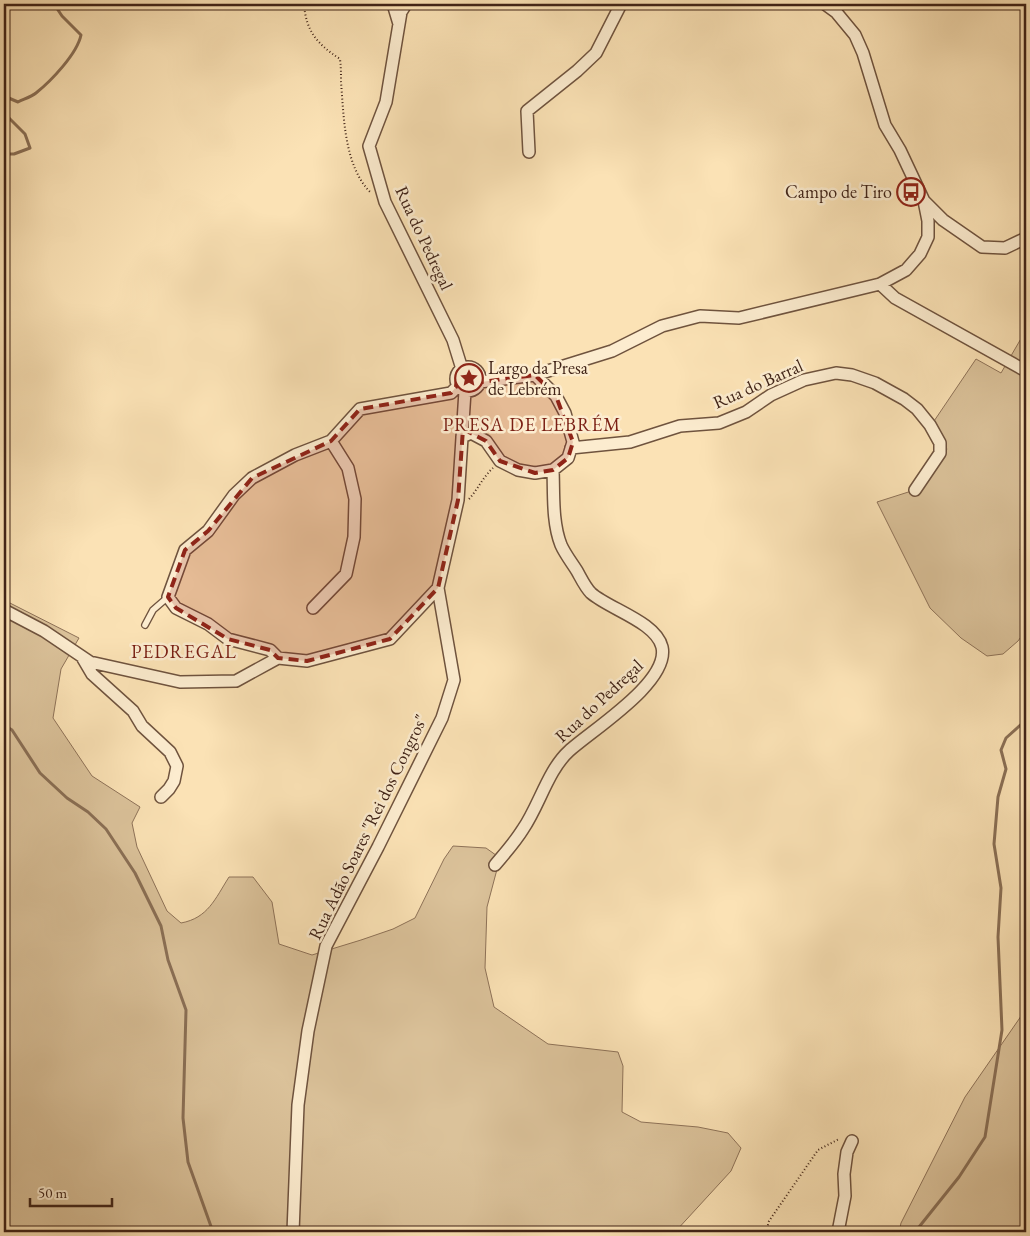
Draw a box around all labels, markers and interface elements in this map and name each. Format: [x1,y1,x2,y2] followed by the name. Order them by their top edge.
[896,177,926,207] bus stop icon: Campo de Tiro
[785,180,892,203] place label: Campo de Tiro
[390,182,459,293] street label: Rua do Pedregal
[709,354,806,414] street label: Rua do Barral
[488,356,589,400] place label: Largo da Presa de Lebrém
[454,363,484,393] place icon: Largo da Presa de Lebrém
[443,412,621,437] district label: PRESA DE LEBRÉM
[131,639,237,664] district label: PEDREGAL
[550,654,647,747] street label: Rua do Pedregal
[303,710,432,943] street label: Rua Adão Soares "Rei dos Congros"
[30,1176,112,1208] scale bar
[38,1183,67,1202] text: 50 m

